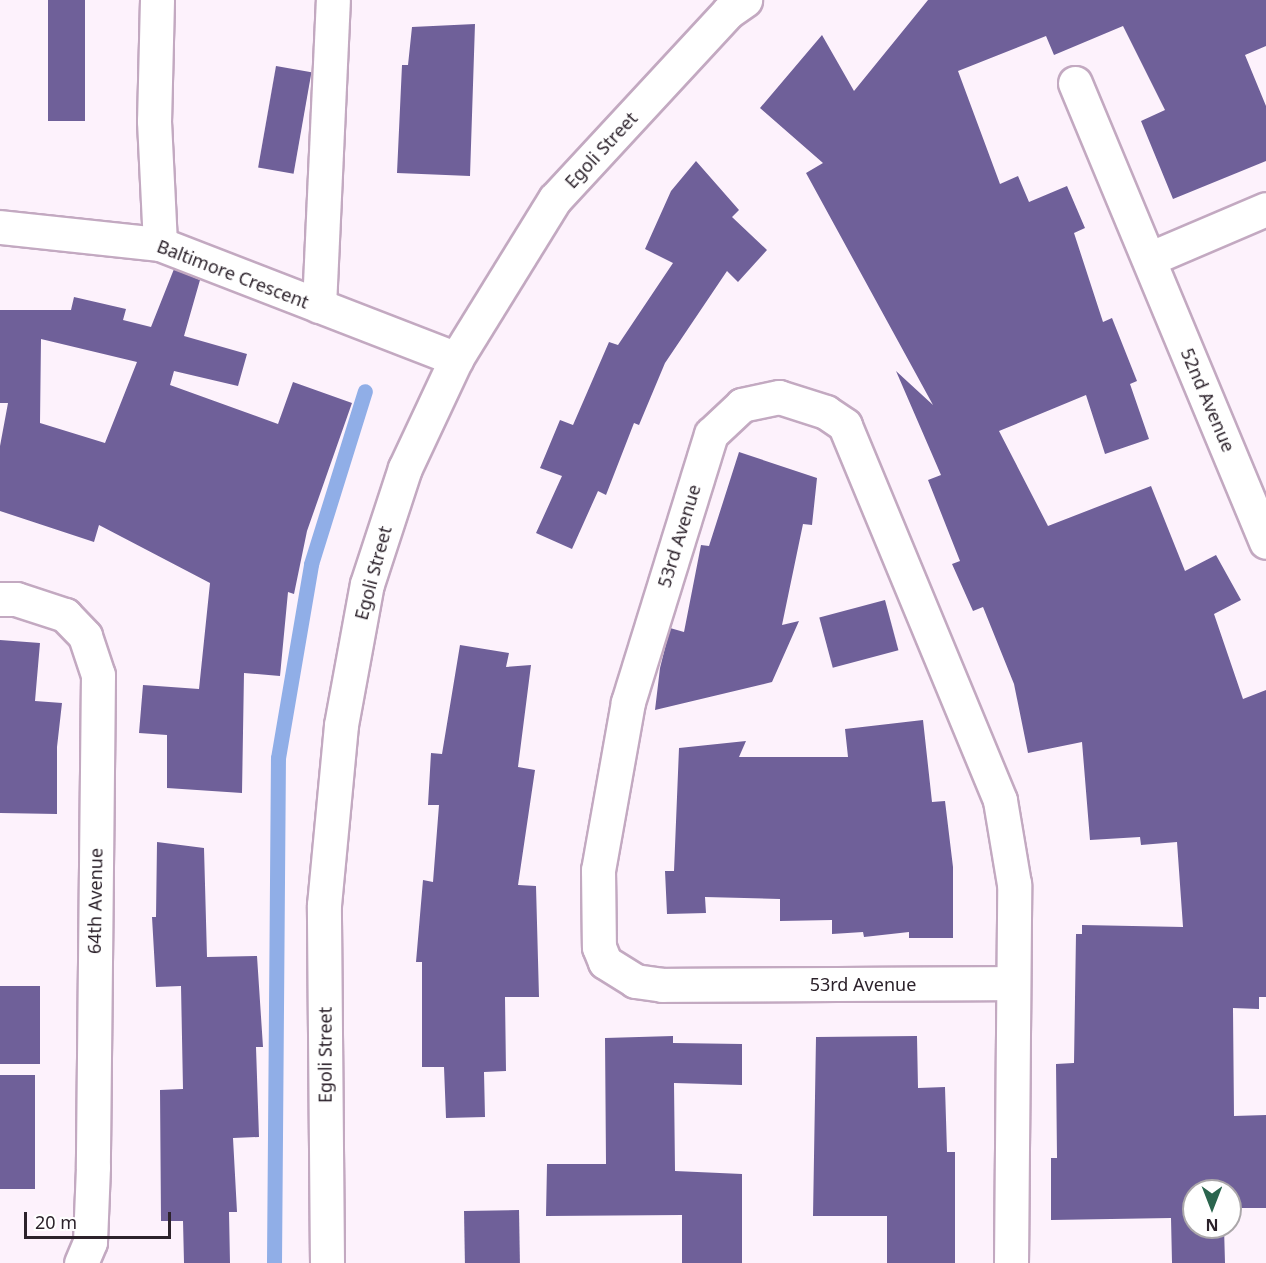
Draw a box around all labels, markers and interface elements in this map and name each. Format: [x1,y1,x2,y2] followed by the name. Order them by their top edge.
[560,107,642,193] street label: Egoli Street
[154,235,312,313] street label: Baltimore Crescent
[1176,345,1240,455] street label: 52nd Avenue
[653,482,705,590] street label: 53rd Avenue
[350,524,396,622] street label: Egoli Street
[83,848,107,954] street label: 64th Avenue
[810,973,916,995] street label: 53rd Avenue
[314,1007,336,1103] street label: Egoli Street
[1182,1179,1242,1239] north arrow
[27,1200,174,1238] scale bar
[35,1210,77,1234] text: 20 m
[1206,1214,1219,1236] text: N

